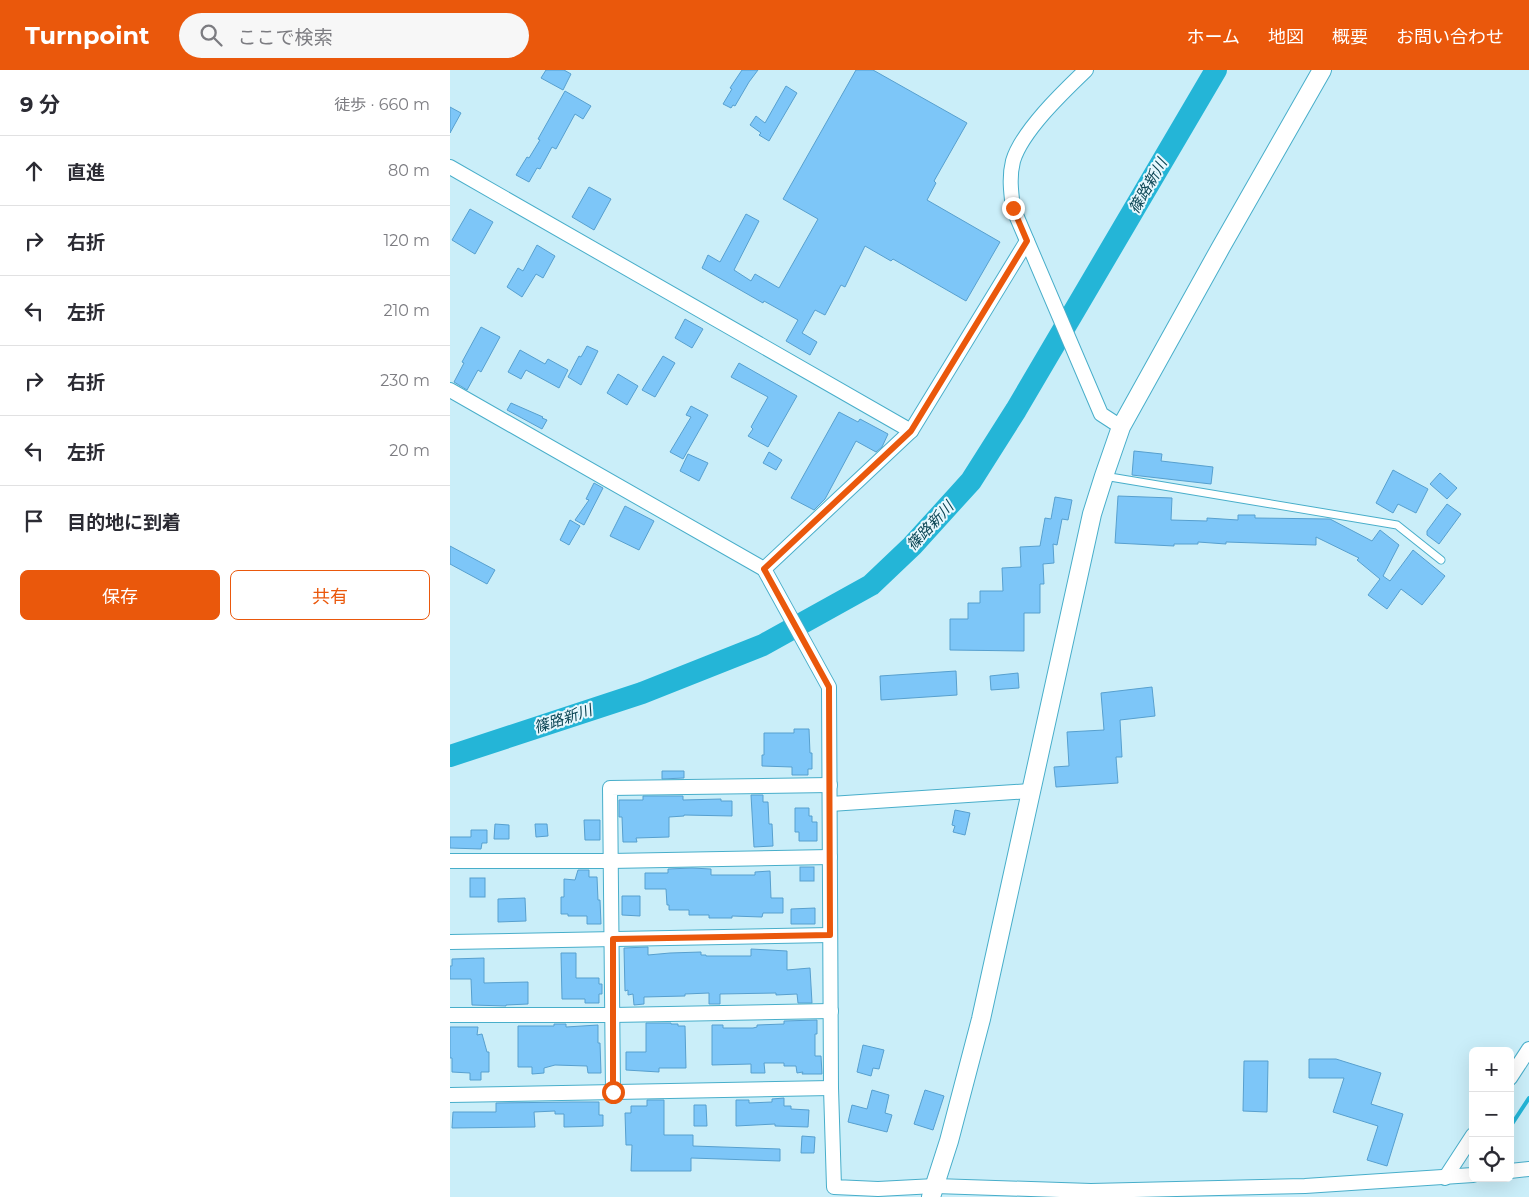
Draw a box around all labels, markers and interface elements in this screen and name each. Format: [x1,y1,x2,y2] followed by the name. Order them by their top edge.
[179,13,529,58] search box
[25,21,149,50] text: Turnpoint
[197,21,225,49] icon: search
[237,26,332,49] text: ここで検索
[1187,26,1240,48] text: ホーム
[1268,26,1304,48] text: 地図
[1332,26,1368,48] text: 概要
[1396,26,1504,48] text: お問い合わせ
[20,92,60,117] text: 9 分
[334,95,430,114] text: 徒歩 · 660 m
[1124,153,1172,216] water label: 篠路新川
[20,157,48,185] icon: ahead
[67,161,105,184] text: 直進
[388,161,430,180] text: 80 m
[1002,197,1025,220] route end
[20,227,48,255] icon: right
[67,231,105,254] text: 右折
[383,231,430,250] text: 120 m
[20,297,48,325] icon: left
[67,301,105,324] text: 左折
[383,301,430,320] text: 210 m
[20,367,48,395] icon: right
[67,371,105,394] text: 右折
[380,371,430,390] text: 230 m
[20,437,48,465] icon: left
[67,441,105,464] text: 左折
[389,441,430,460] text: 20 m
[902,496,958,554] water label: 篠路新川
[20,507,48,535] icon: arrive
[67,511,181,534] text: 目的地に到着
[20,570,220,620] button: 保存
[230,570,430,620] button: 共有
[531,700,596,737] water label: 篠路新川
[1469,1047,1514,1182] map controls
[1469,1047,1514,1092] button: +
[602,1081,625,1104] route start
[1469,1092,1514,1137] button: −
[1469,1137,1514,1182] button: locate

